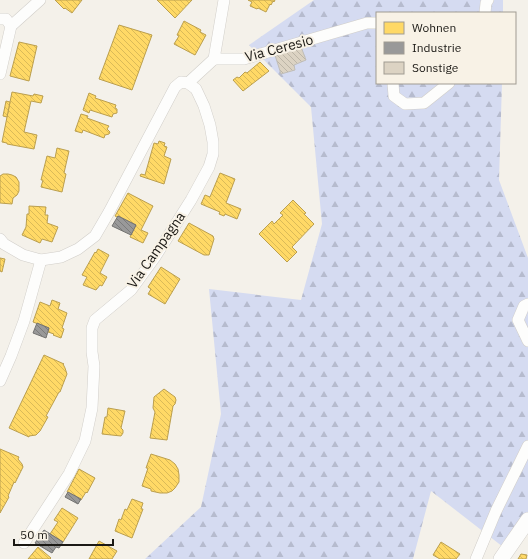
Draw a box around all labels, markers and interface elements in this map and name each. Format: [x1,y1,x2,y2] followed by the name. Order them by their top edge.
[376,12,516,84] legend
[412,20,456,35] text: Wohnen
[243,30,315,66] street label: Via Ceresio
[412,40,462,55] text: Industrie
[412,60,459,75] text: Sonstige
[123,208,189,292] street label: Via Campagna
[14,521,113,547] scale bar
[20,527,48,542] text: 50 m

